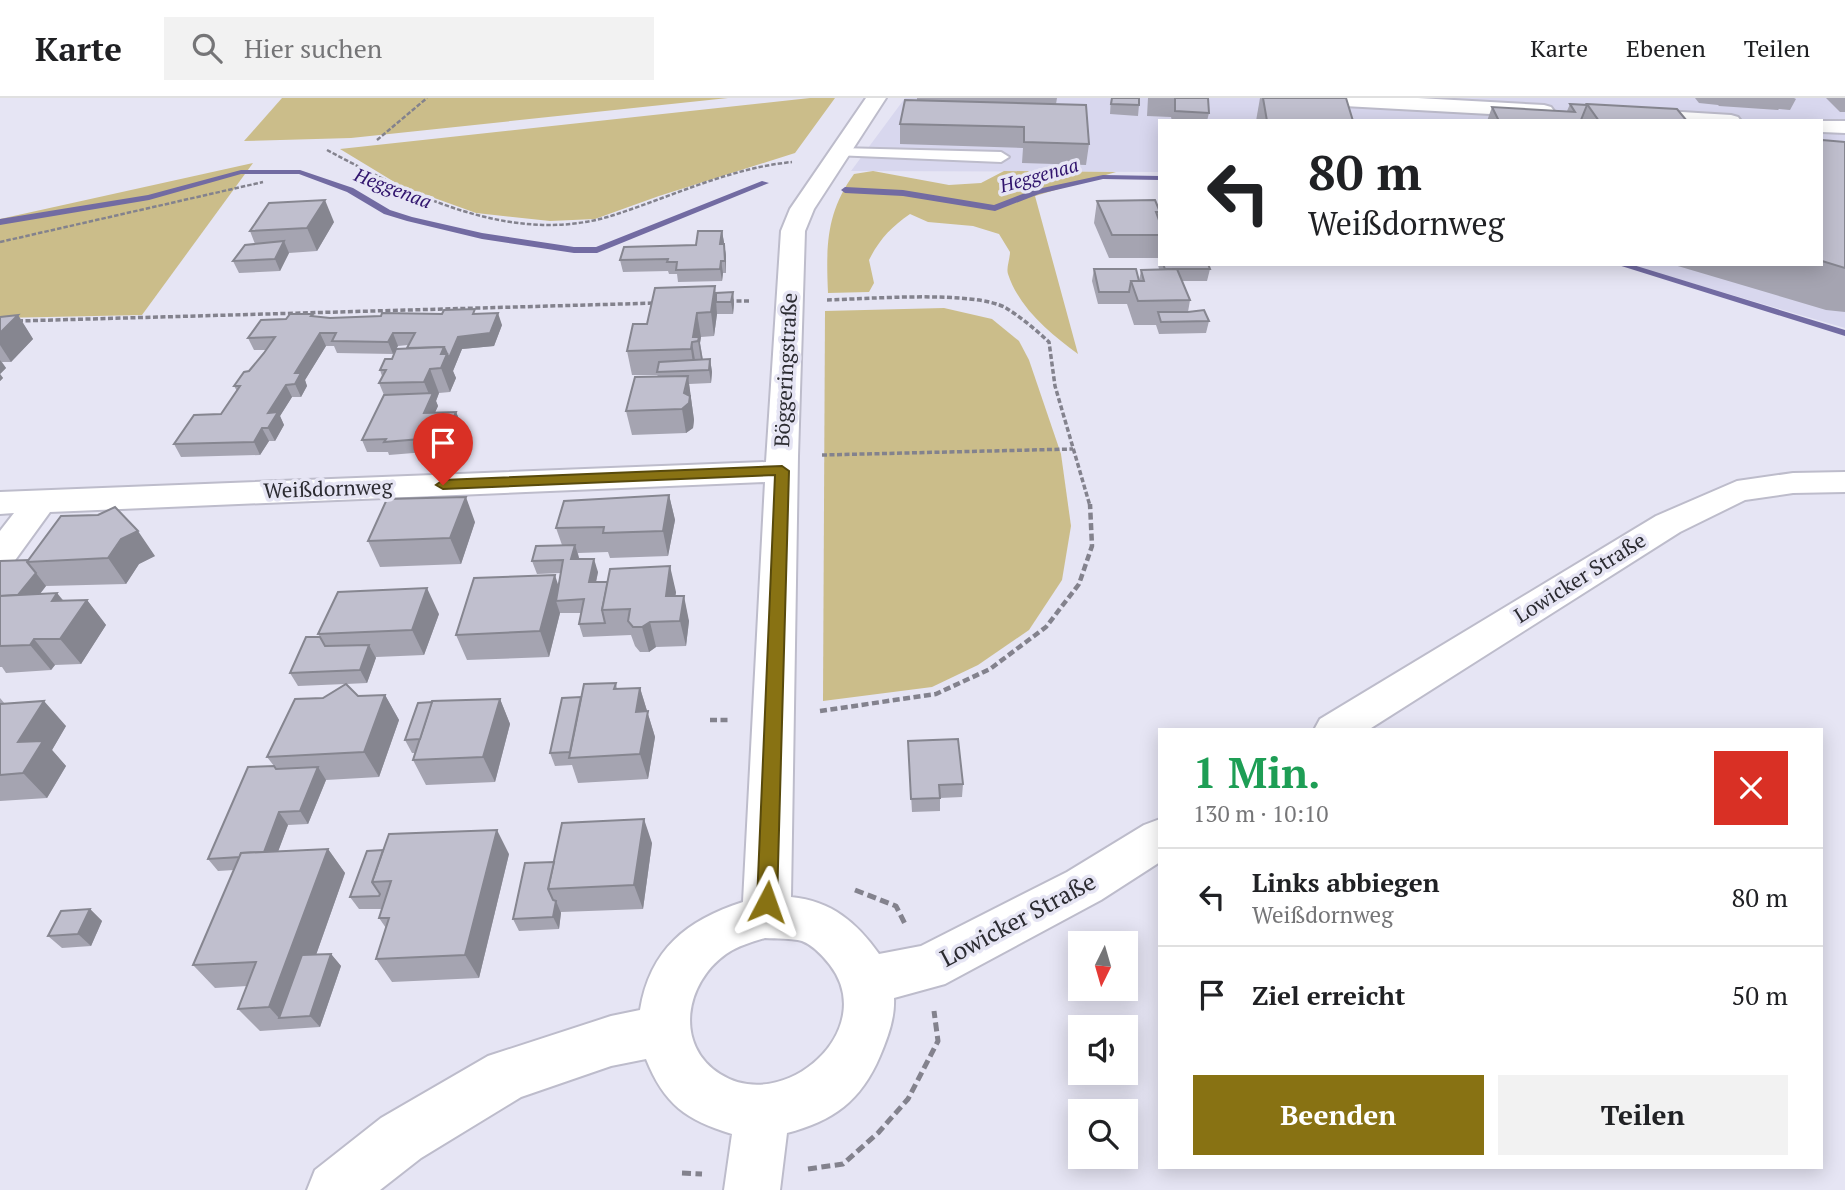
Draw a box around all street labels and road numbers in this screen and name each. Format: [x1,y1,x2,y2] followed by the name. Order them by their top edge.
[767,292,803,448] street label: Böggeringstraße
[263,472,394,504] street label: Weißdornweg
[1508,525,1651,629] street label: Lowicker Straße
[934,865,1101,974] street label: Lowicker Straße

